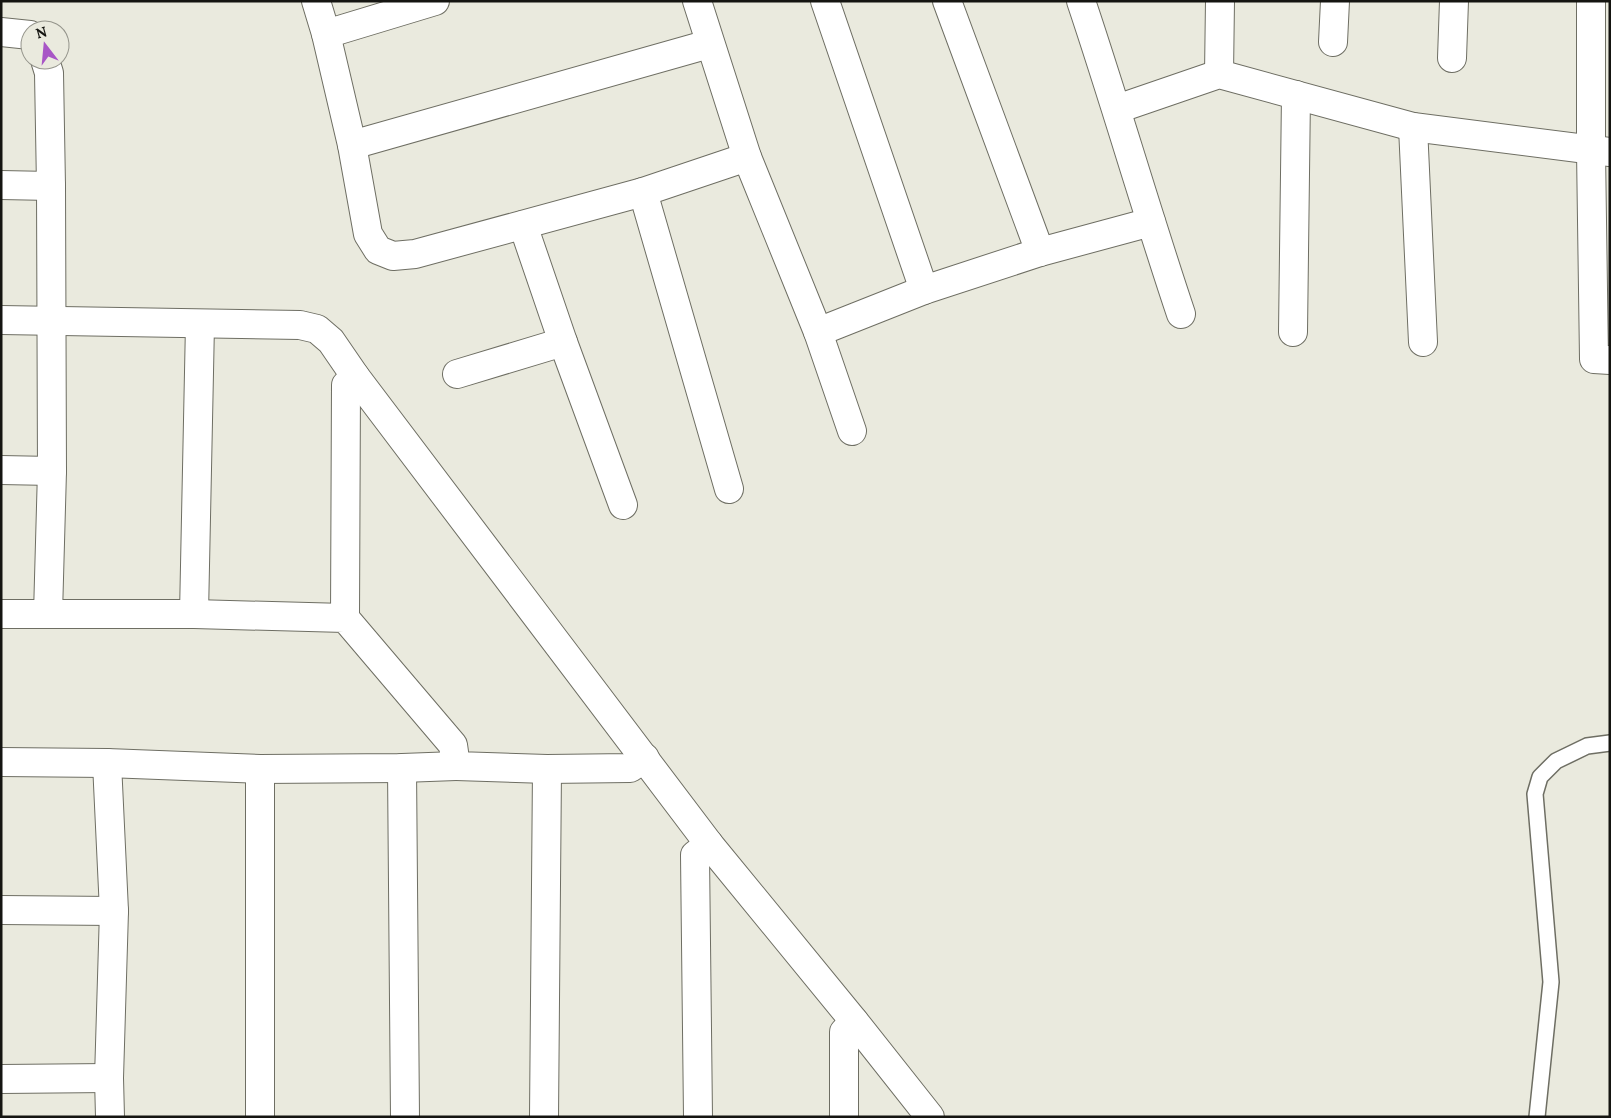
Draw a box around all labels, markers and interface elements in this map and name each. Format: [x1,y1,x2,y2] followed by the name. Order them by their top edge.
[20,20,70,70] north arrow
[34,22,49,43] text: N

